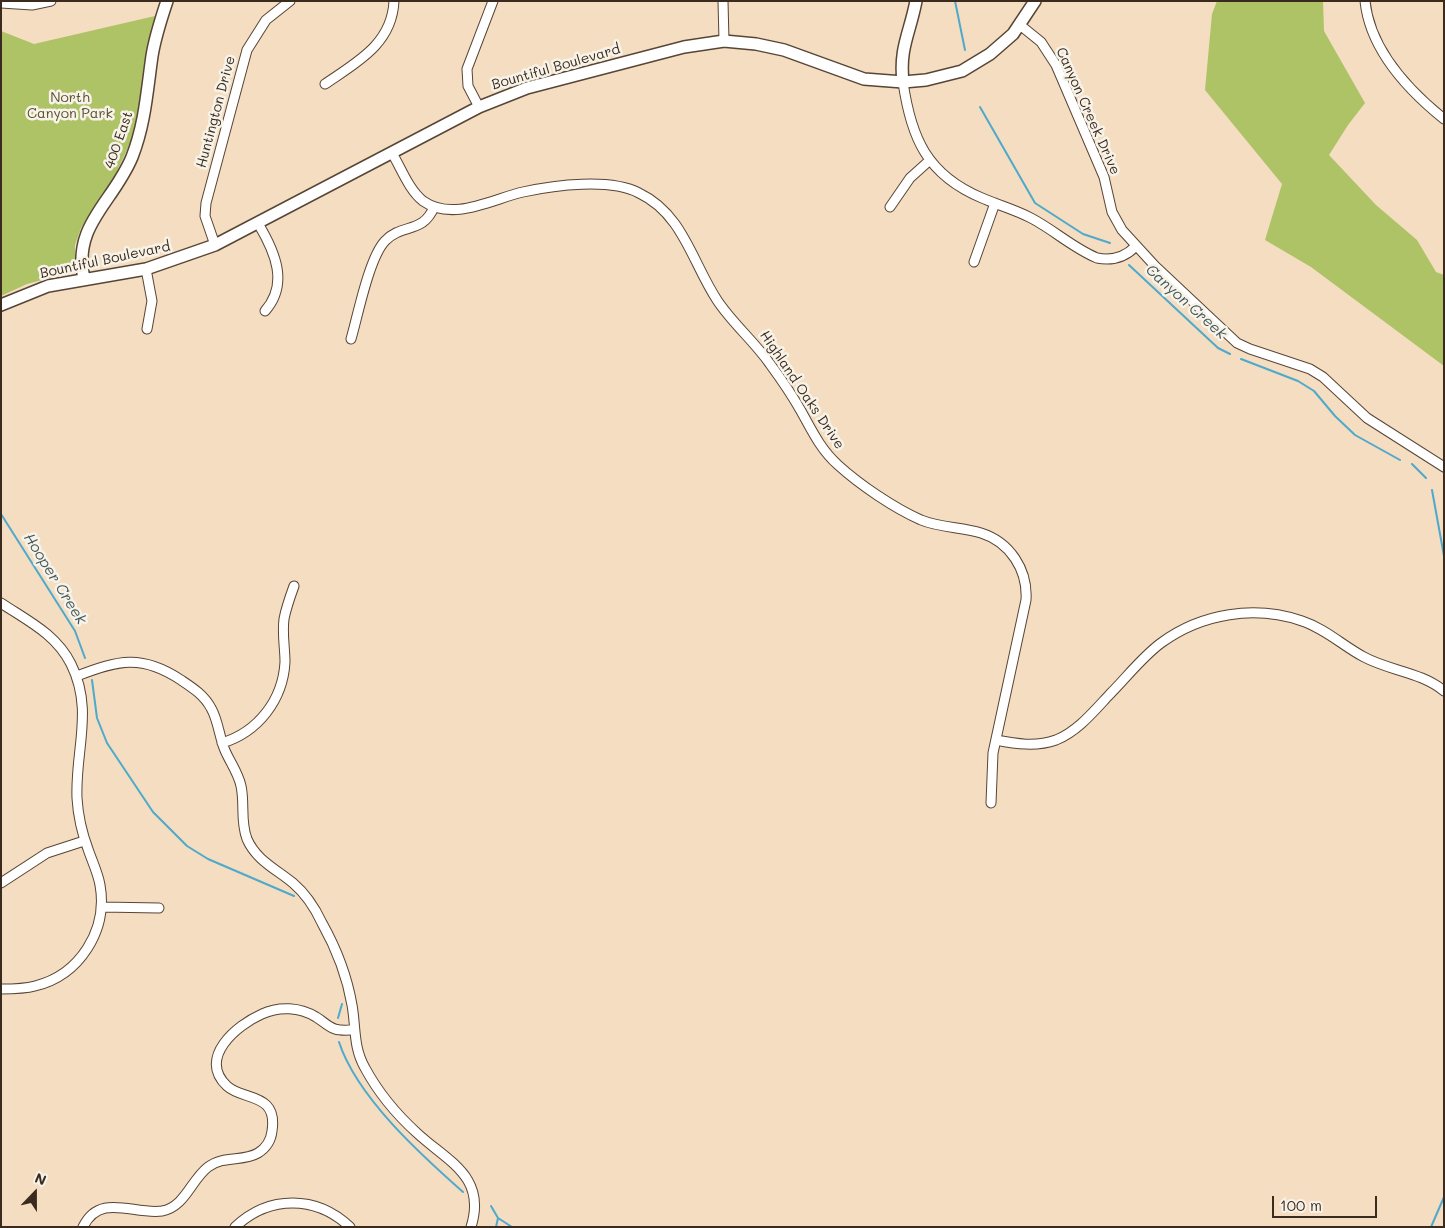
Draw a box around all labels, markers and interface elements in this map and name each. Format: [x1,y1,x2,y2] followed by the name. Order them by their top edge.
[490,41,622,93] street label: Bountiful Boulevard
[1052,45,1124,177] street label: Canyon Creek Drive
[193,54,239,170] street label: Huntington Drive
[27,90,113,122] park label: North Canyon Park
[101,109,137,171] street label: 400 East
[38,238,172,282] street label: Bountiful Boulevard
[1142,261,1230,343] water label: Canyon Creek
[756,328,848,452] street label: Highland Oaks Drive
[20,530,90,628] water label: Hooper Creek
[10,1168,60,1218] north arrow
[32,1168,49,1189] text: N
[1275,1186,1380,1218] scale bar
[1280,1195,1322,1215] text: 100 m

